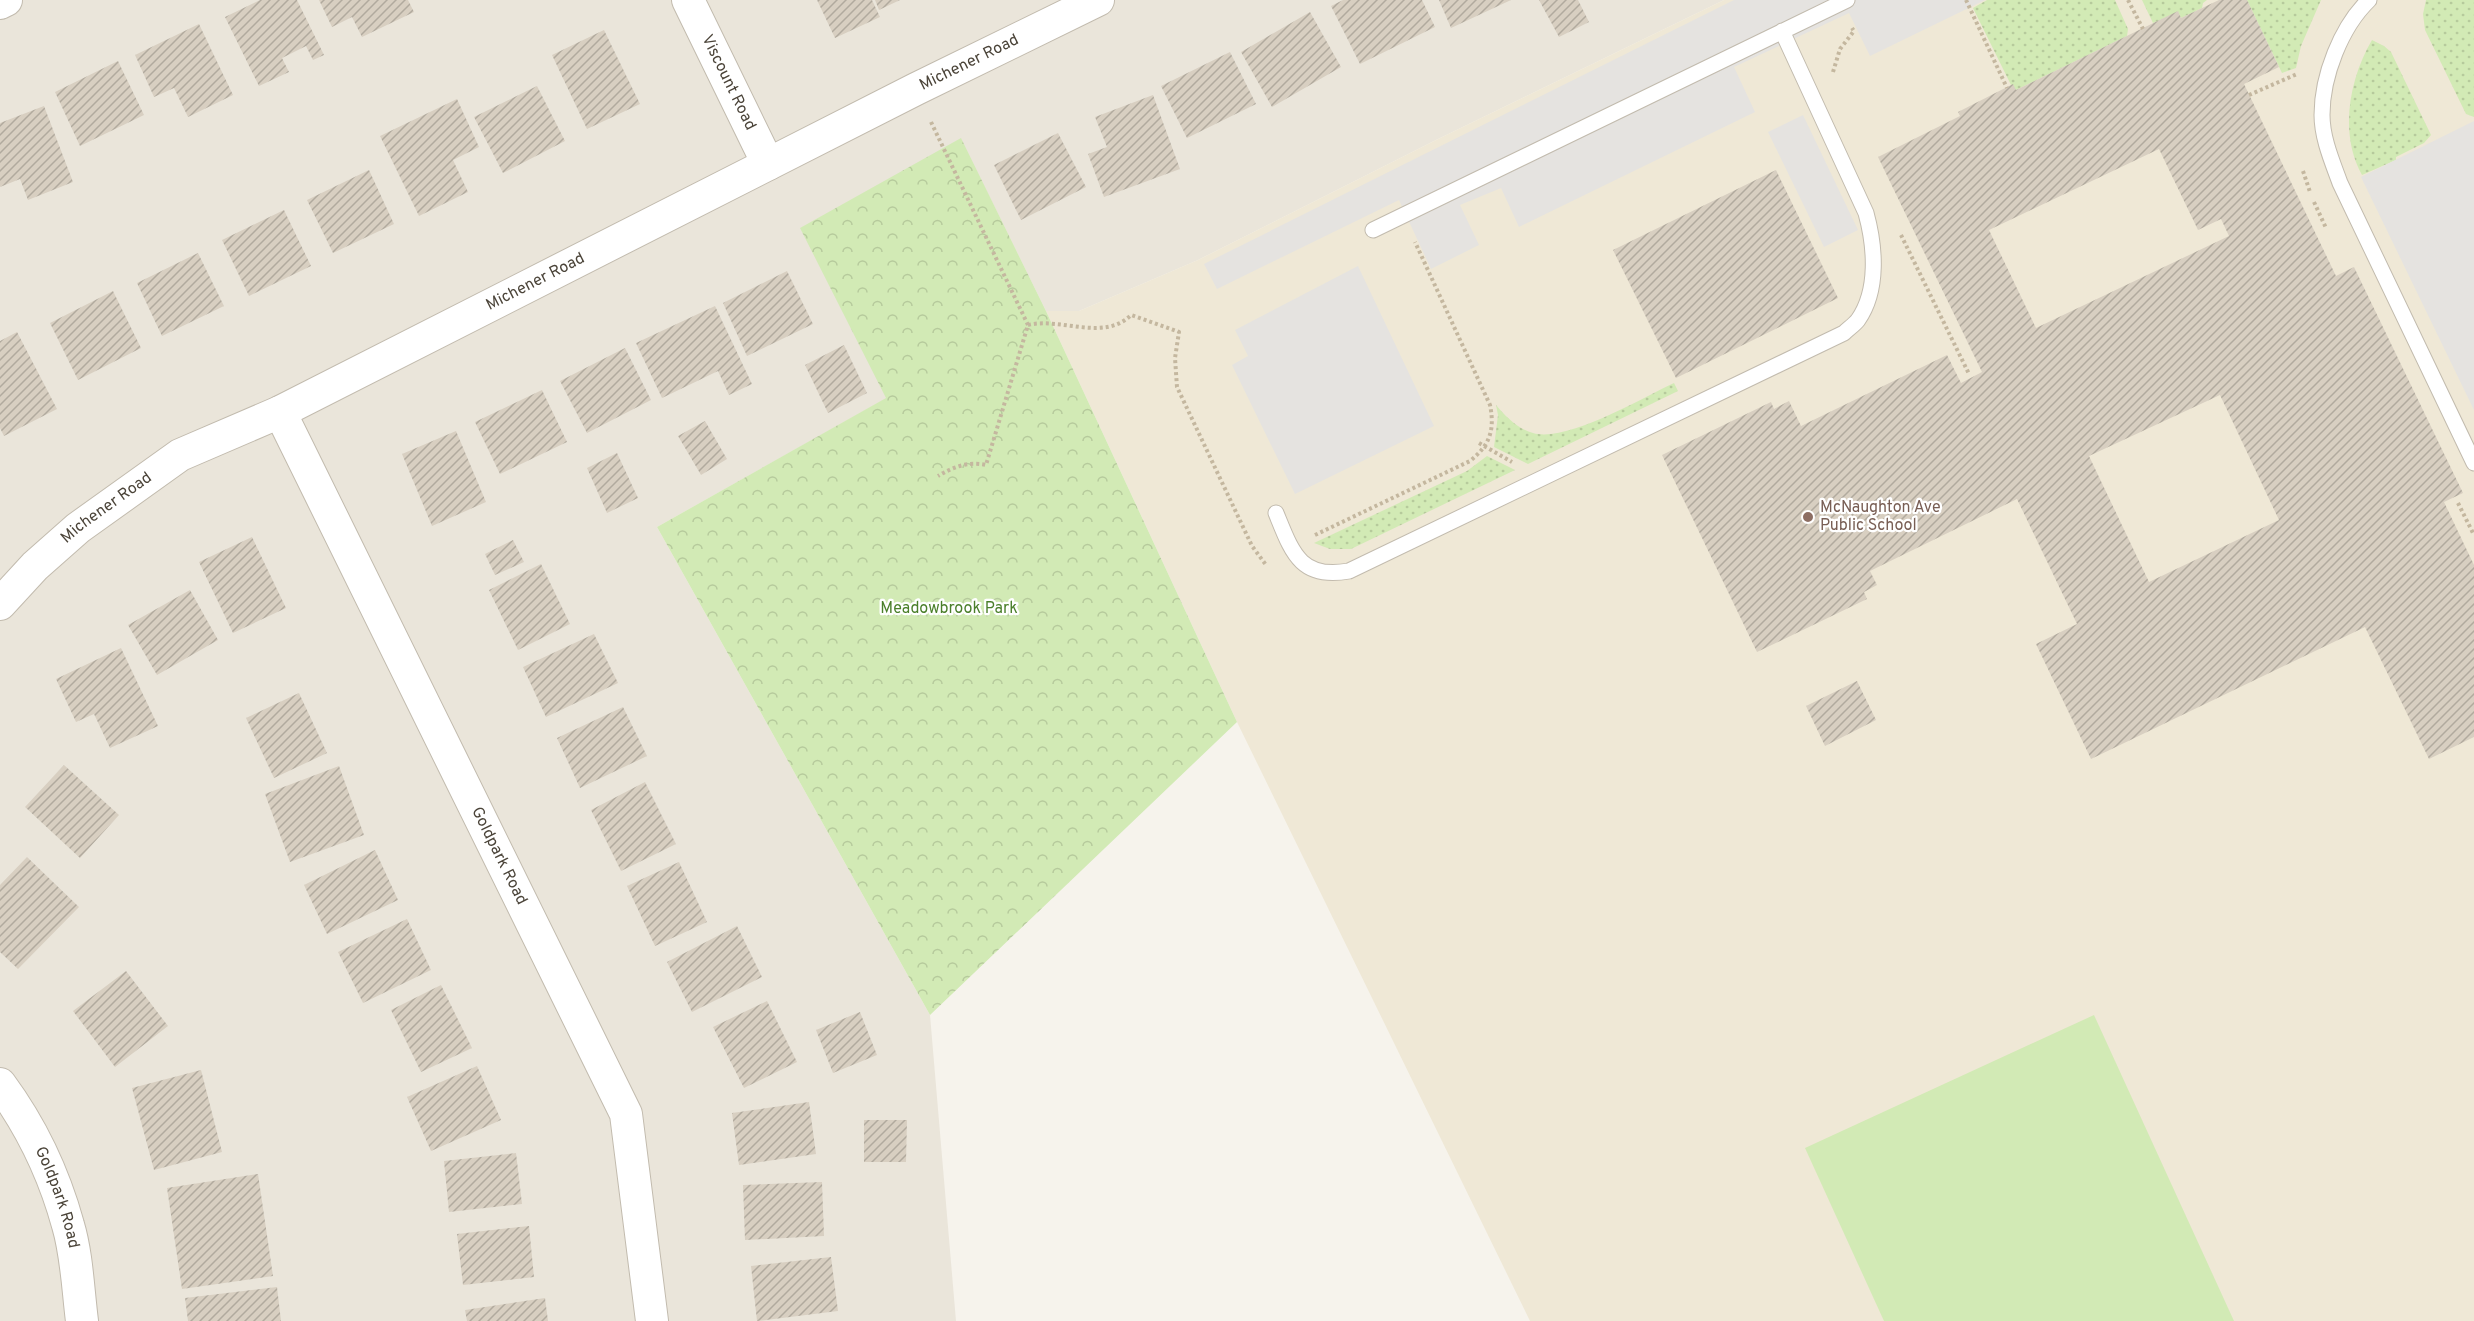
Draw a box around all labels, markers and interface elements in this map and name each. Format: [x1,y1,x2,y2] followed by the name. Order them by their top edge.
[916,30,1022,96] street label: Michener Road
[697,32,760,134] street label: Viscount Road
[483,249,588,316] street label: Michener Road
[57,468,156,548] street label: Michener Road
[1820,498,1941,536] place label: McNaughton Ave Public School
[1801,510,1815,524] marker: McNaughton Ave Public School
[880,599,1018,619] park label: Meadowbrook Park
[466,804,531,908] street label: Goldpark Road
[30,1143,83,1250] street label: Goldpark Road

